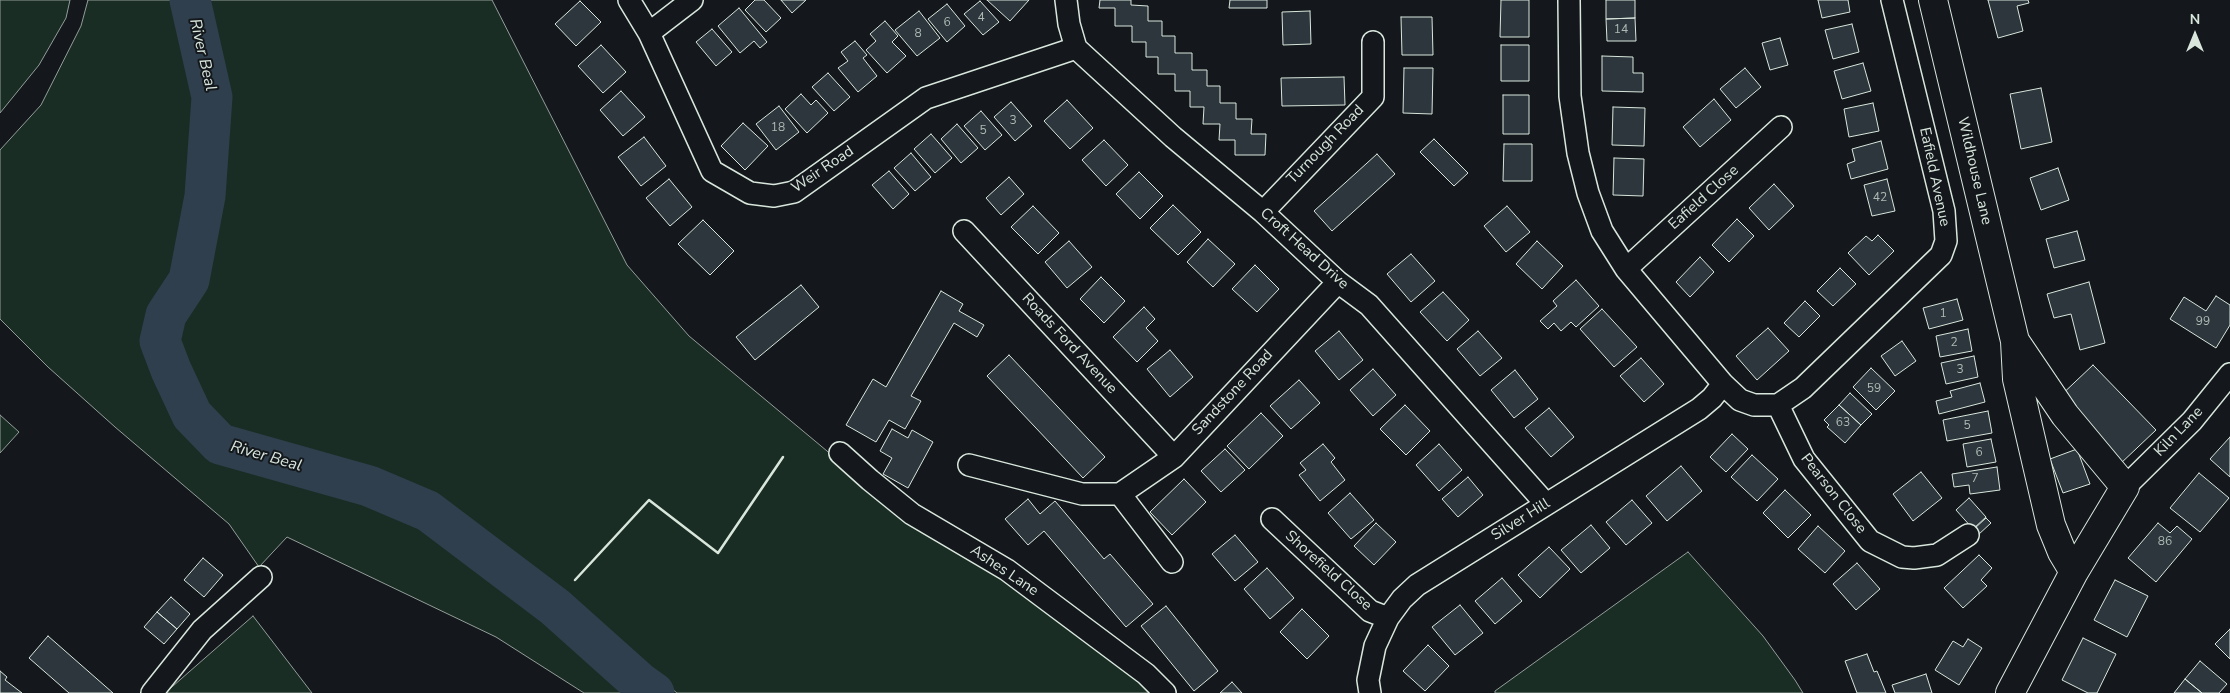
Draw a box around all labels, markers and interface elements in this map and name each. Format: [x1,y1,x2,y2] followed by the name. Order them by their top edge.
[2170,10,2220,60] north arrow
[2190,10,2200,29] text: N
[977,11,985,25] house number: 4
[943,16,951,30] house number: 6
[184,17,220,93] water label: River Beal
[1614,23,1628,37] house number: 14
[914,27,922,41] house number: 8
[1284,102,1368,188] street label: Turnough Road
[1009,114,1017,128] house number: 3
[1953,115,1995,227] street label: Wildhouse Lane
[771,121,785,135] house number: 18
[979,124,987,138] house number: 5
[1915,126,1953,228] street label: Eafield Avenue
[788,143,858,197] street label: Weir Road
[1665,162,1743,234] street label: Eafield Close
[1873,191,1887,205] house number: 42
[1256,205,1352,293] street label: Croft Head Drive
[1018,290,1120,398] street label: Roads Ford Avenue
[1939,307,1947,321] house number: 1
[2196,315,2210,329] house number: 99
[1950,336,1958,350] house number: 2
[1189,347,1277,439] street label: Sandstone Road
[1956,363,1964,377] house number: 3
[1867,382,1881,396] house number: 59
[2151,403,2207,461] street label: Kiln Lane
[1836,416,1850,430] house number: 63
[1963,419,1971,433] house number: 5
[228,438,304,476] water label: River Beal
[1975,446,1983,460] house number: 6
[1796,451,1870,537] street label: Pearson Close
[1971,472,1979,486] house number: 7
[1488,495,1554,545] street label: Silver Hill
[1281,527,1375,615] street label: Shorefield Close
[2158,535,2172,549] house number: 86
[967,542,1041,600] street label: Ashes Lane

